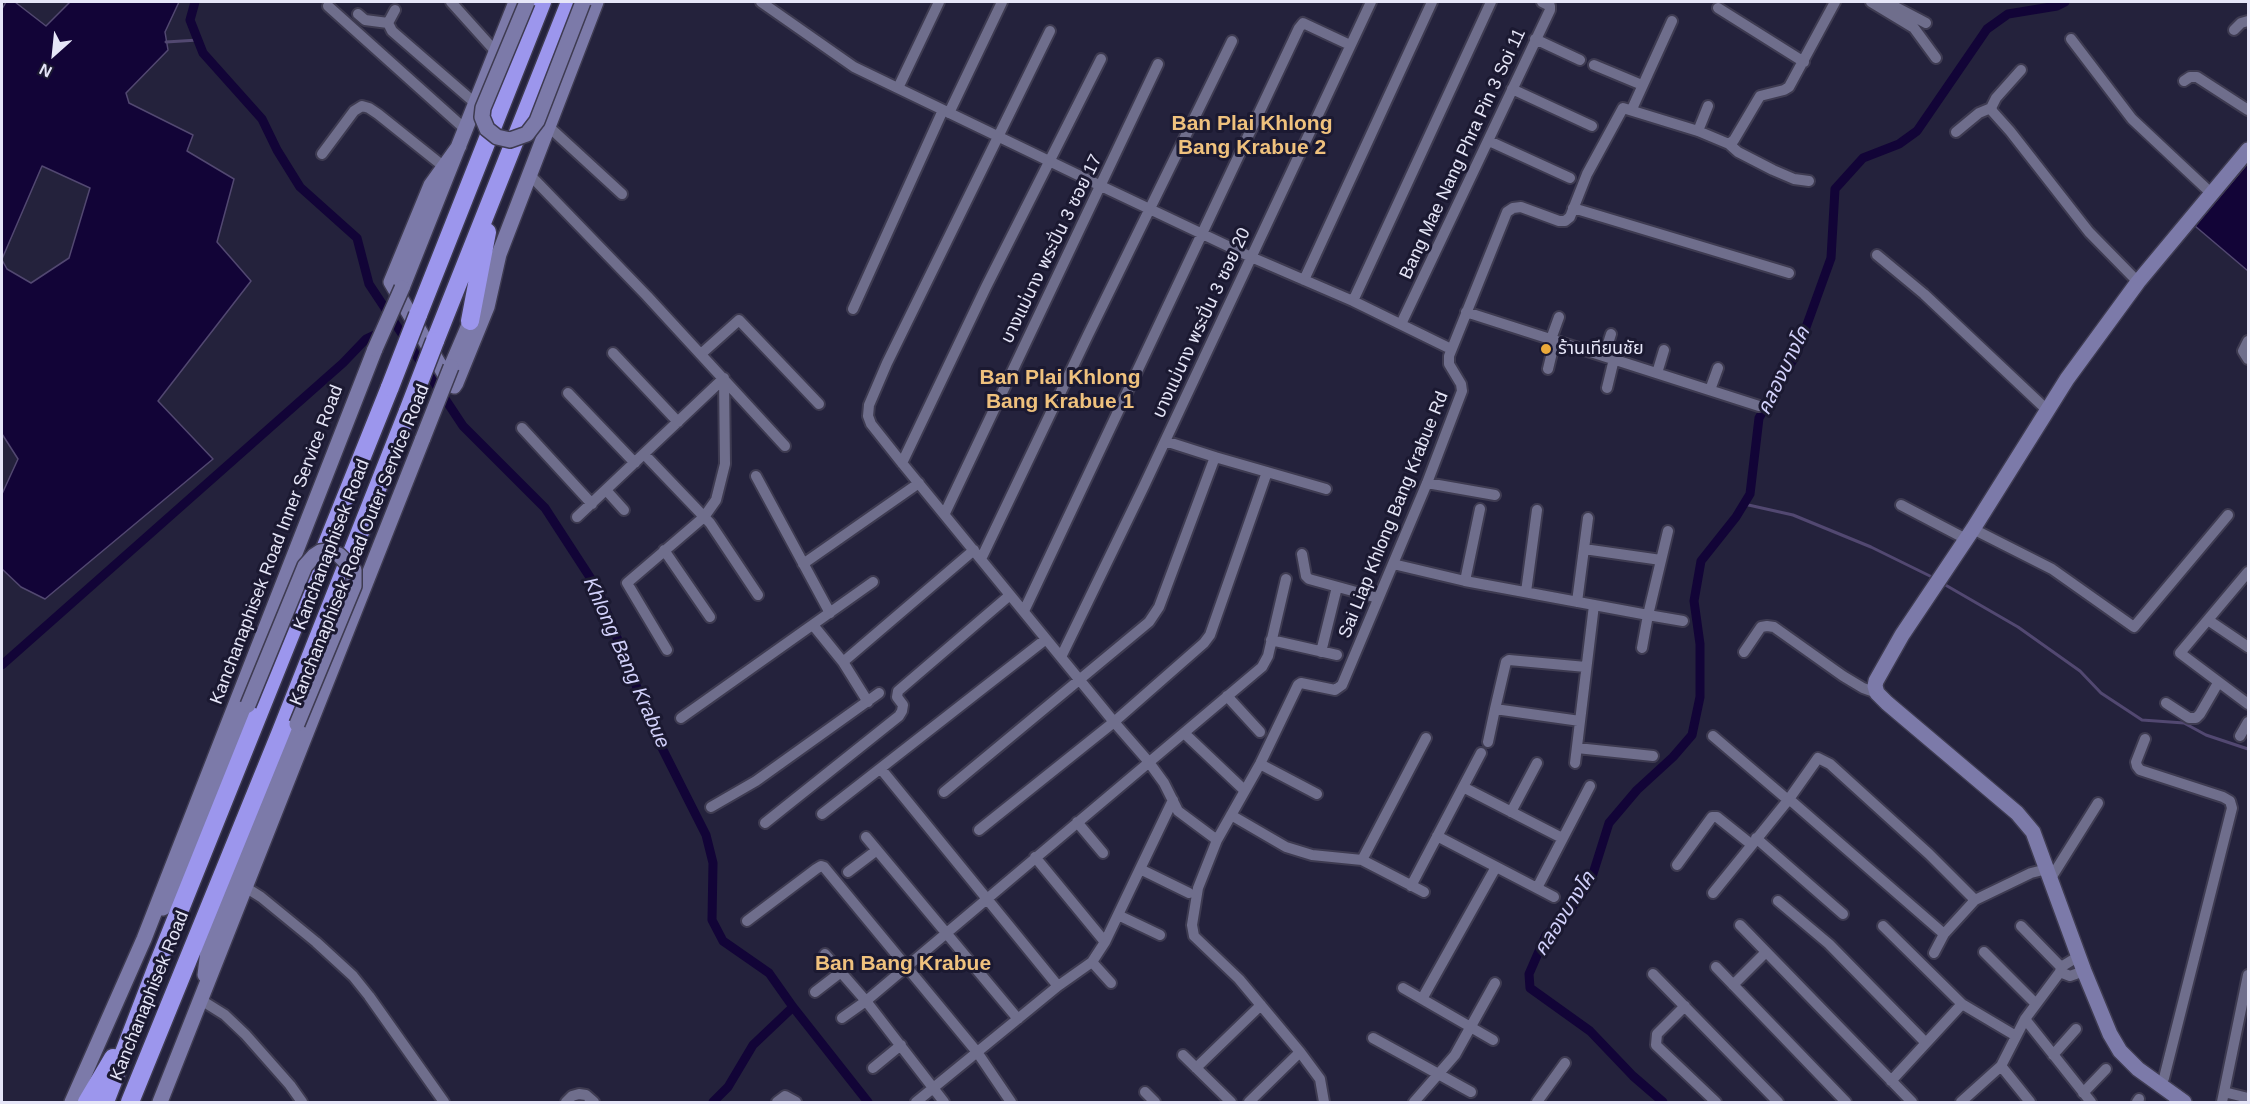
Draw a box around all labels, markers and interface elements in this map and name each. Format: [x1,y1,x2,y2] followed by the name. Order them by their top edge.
[24,24,84,84] north arrow
[1395,25,1531,283] street label: Bang Mae Nang Phra Pin 3 Soi 11
[37,60,55,81] text: N
[1171,111,1333,161] district label: Ban Plai Khlong Bang Krabue 2
[997,151,1107,347] street label: บางแม่นาง พระปิ่น 3 ซอย 17
[1148,224,1256,422] street label: บางแม่นาง พระปิ่น 3 ซอย 20
[1752,323,1816,419] water label: คลองบางโค
[1558,338,1644,360] place label: ร้านเทียนชัย
[1539,342,1553,356] marker: ร้านเทียนชัย
[979,365,1141,415] district label: Ban Plai Khlong Bang Krabue 1
[286,381,434,709] street label: Kanchanaphisek Road Outer Service Road
[206,382,348,708] street label: Kanchanaphisek Road Inner Service Road
[1335,388,1453,642] street label: Sai Liap Khlong Bang Krabue Rd
[289,457,375,633] street label: Kanchanaphisek Road
[577,574,675,752] water label: Khlong Bang Krabue
[1529,868,1601,960] water label: คลองบางโค
[106,908,194,1084] street label: Kanchanaphisek Road
[815,951,991,977] district label: Ban Bang Krabue

